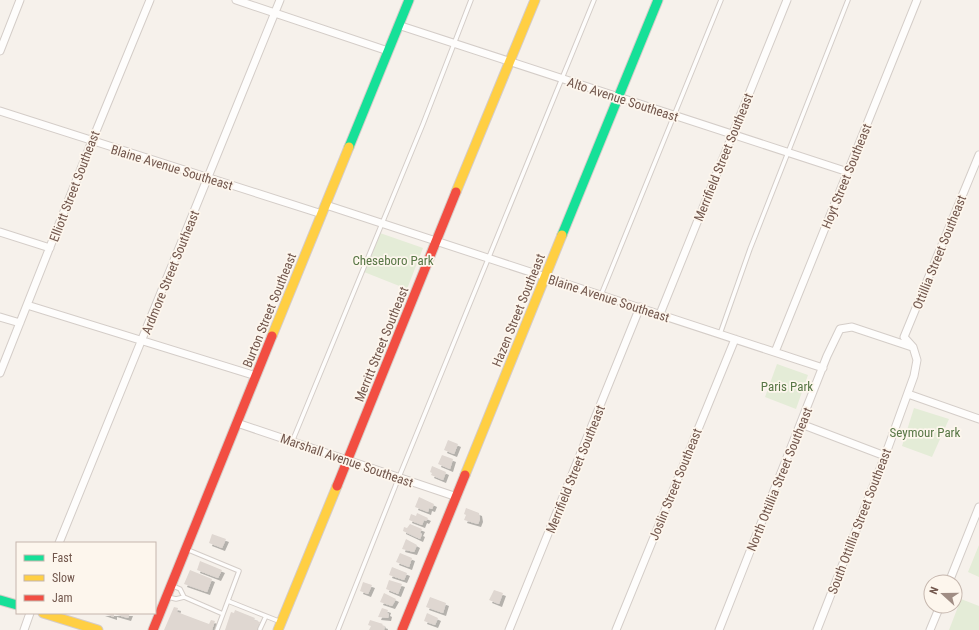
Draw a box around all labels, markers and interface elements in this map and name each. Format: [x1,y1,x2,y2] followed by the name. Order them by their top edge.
[565,74,680,125] street label: Alto Avenue Southeast
[691,91,756,223] street label: Merrifield Street Southeast
[819,121,874,231] street label: Hoyt Street Southeast
[46,128,103,244] street label: Elliott Street Southeast
[109,142,235,193] street label: Blaine Avenue Southeast
[910,193,969,311] street label: Ottillia Street Southeast
[139,208,202,336] street label: Ardmore Street Southeast
[240,250,299,370] street label: Burton Street Southeast
[489,251,548,369] street label: Hazen Street Southeast
[352,253,434,268] park label: Cheseboro Park
[546,272,672,325] street label: Blaine Avenue Southeast
[352,284,411,404] street label: Merritt Street Southeast
[761,379,813,394] park label: Paris Park
[543,403,608,535] street label: Merrifield Street Southeast
[744,405,815,553] street label: North Ottillia Street Southeast
[890,425,961,440] park label: Seymour Park
[646,426,705,542] street label: Joslin Street Southeast
[278,431,415,490] street label: Marshall Avenue Southeast
[825,446,894,596] street label: South Ottillia Street Southeast
[16,542,156,614] legend
[52,551,73,565] text: Fast
[52,571,75,585] text: Slow
[923,574,963,614] north arrow
[927,585,941,596] text: N
[52,591,73,605] text: Jam

